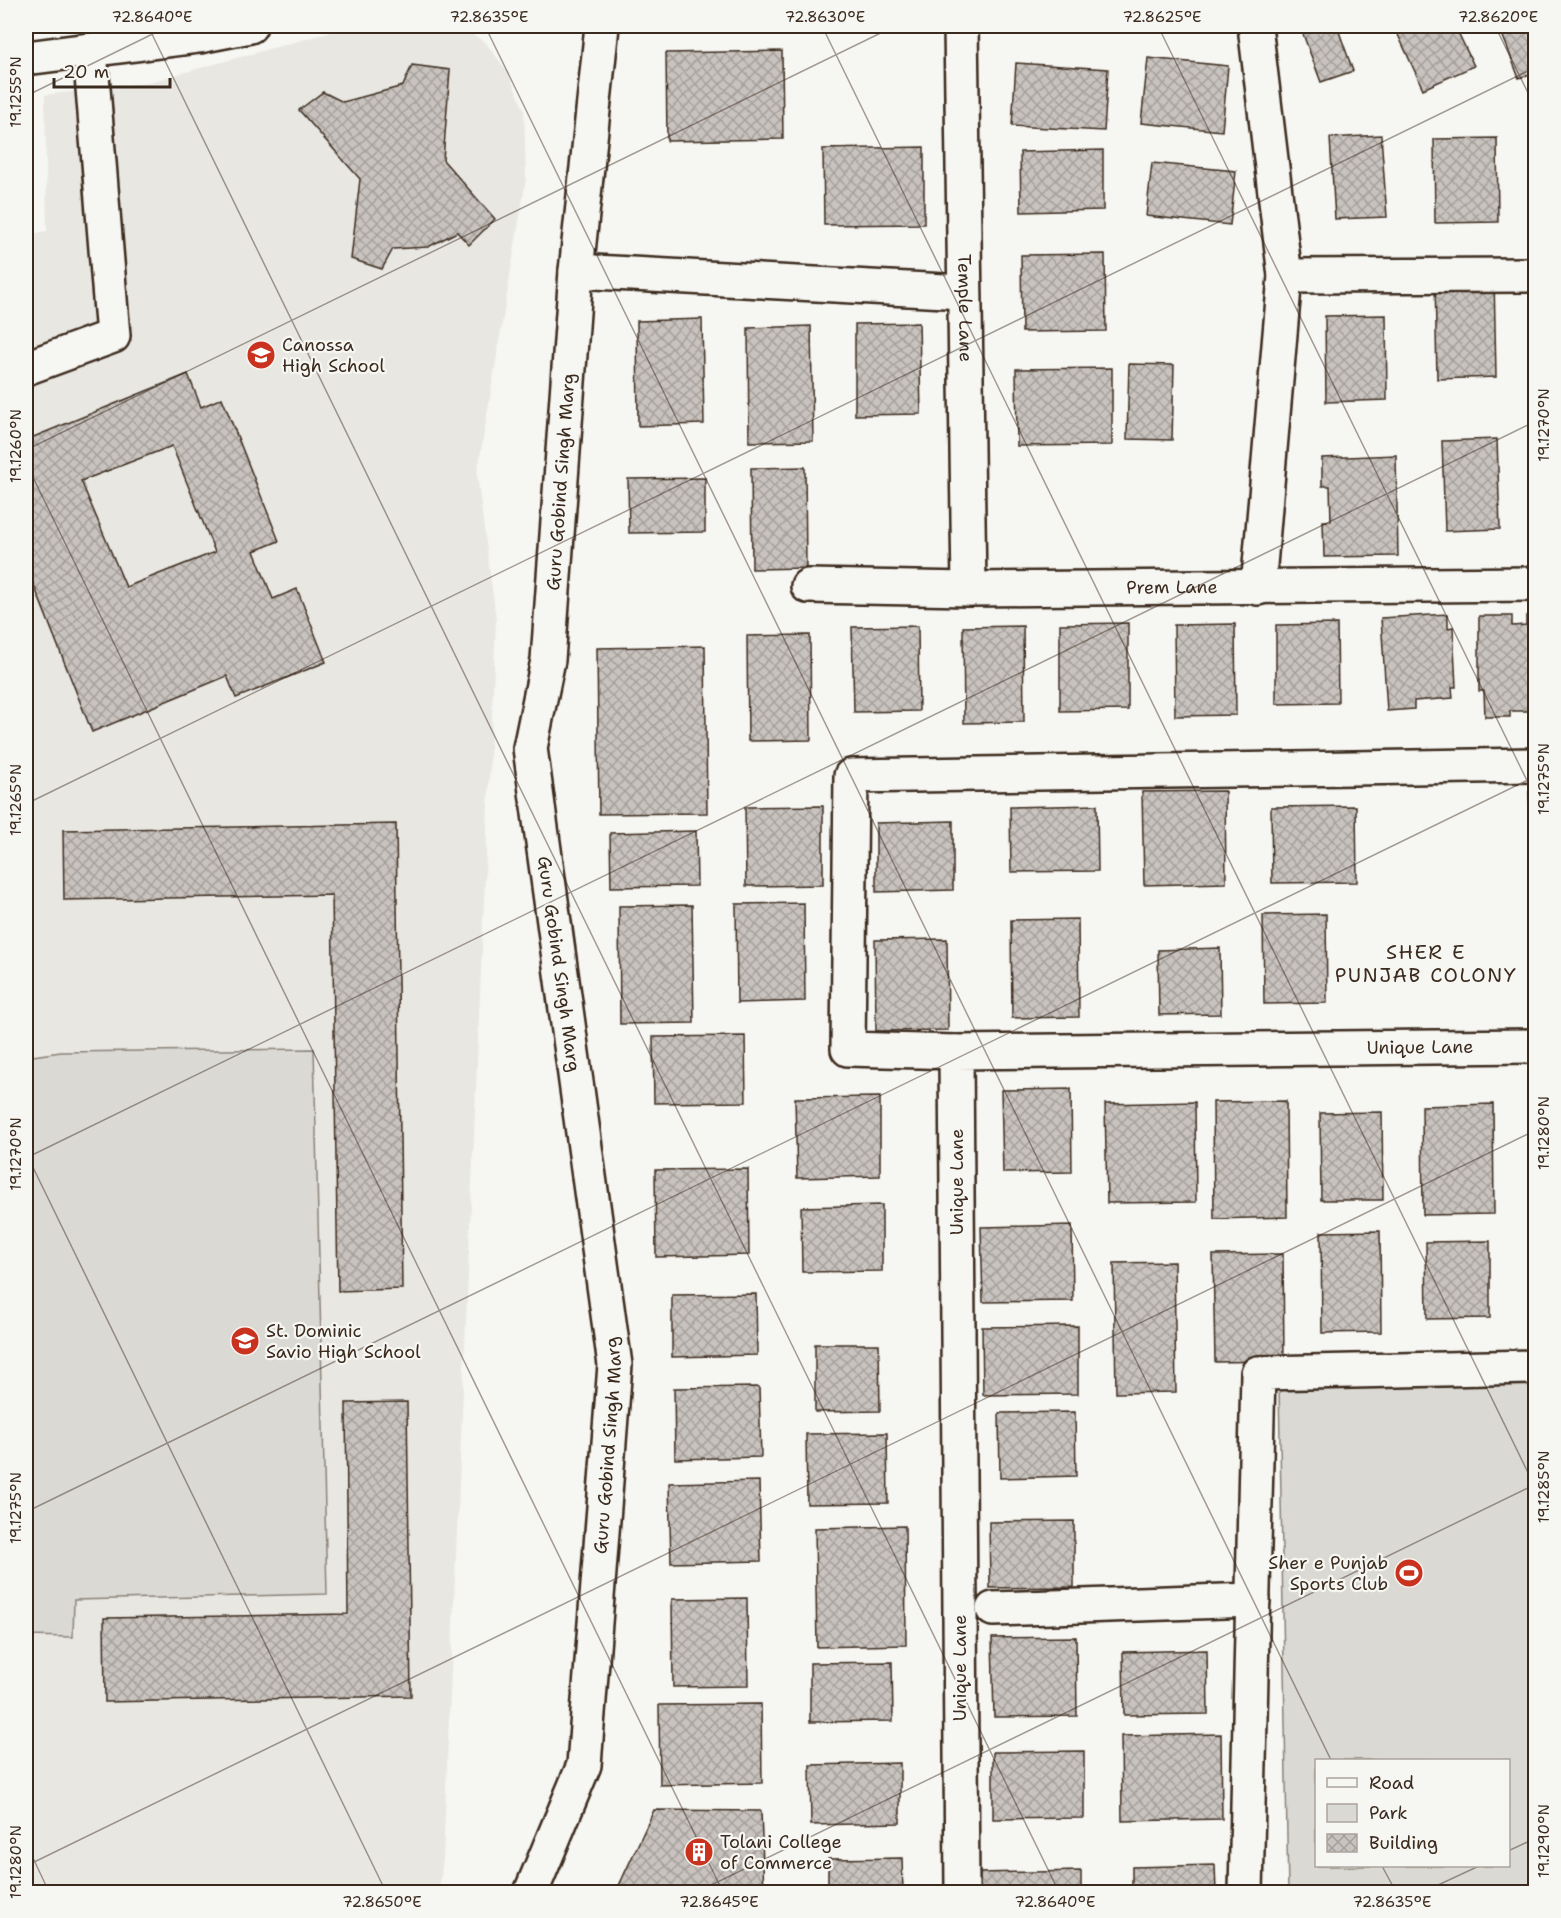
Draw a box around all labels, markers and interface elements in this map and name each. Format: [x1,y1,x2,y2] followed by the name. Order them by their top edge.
[112,7,192,27] text: 72.8640°E
[450,7,528,27] text: 72.8635°E
[785,7,865,27] text: 72.8630°E
[1122,7,1202,27] text: 72.8625°E
[1458,7,1538,27] text: 72.8620°E
[54,51,170,89] scale bar
[6,56,26,128] text: 19.1255°N
[63,60,109,84] text: 20 m
[952,254,978,362] street label: Temple Lane
[282,333,385,378] place label: Canossa High School
[245,339,277,371] school or university icon: Canossa High School
[541,372,581,591] street label: Guru Gobind Singh Marg
[1534,388,1554,462] text: 19.1270°N
[6,409,26,483] text: 19.1260°N
[1126,575,1218,600] street label: Prem Lane
[1534,743,1554,815] text: 19.1275°N
[6,764,26,836] text: 19.1265°N
[532,855,586,1073] street label: Guru Gobind Singh Marg
[1335,939,1517,988] district label: SHER E PUNJAB COLONY
[1366,1035,1473,1060] street label: Unique Lane
[1534,1096,1554,1170] text: 19.1280°N
[6,1117,26,1191] text: 19.1270°N
[945,1129,969,1235] street label: Unique Lane
[266,1319,421,1364] place label: St. Dominic Savio High School
[229,1325,261,1357] school or university icon: St. Dominic Savio High School
[588,1336,627,1555] street label: Guru Gobind Singh Marg
[1534,1451,1554,1523] text: 19.1285°N
[6,1472,26,1544] text: 19.1275°N
[1268,1551,1388,1596] place label: Sher e Punjab Sports Club
[1393,1557,1425,1589] sports icon: Sher e Punjab Sports Club
[948,1615,972,1721] street label: Unique Lane
[1315,1759,1510,1867] legend
[1369,1771,1414,1795] text: Road
[1369,1801,1408,1825] text: Park
[1534,1804,1554,1878] text: 19.1290°N
[6,1825,26,1899] text: 19.1280°N
[720,1830,842,1875] place label: Tolani College of Commerce
[1369,1831,1438,1855] text: Building
[683,1836,715,1868] building icon: Tolani College of Commerce
[342,1892,422,1912] text: 72.8650°E
[679,1892,759,1912] text: 72.8645°E
[1015,1892,1095,1912] text: 72.8640°E
[1353,1892,1431,1912] text: 72.8635°E

